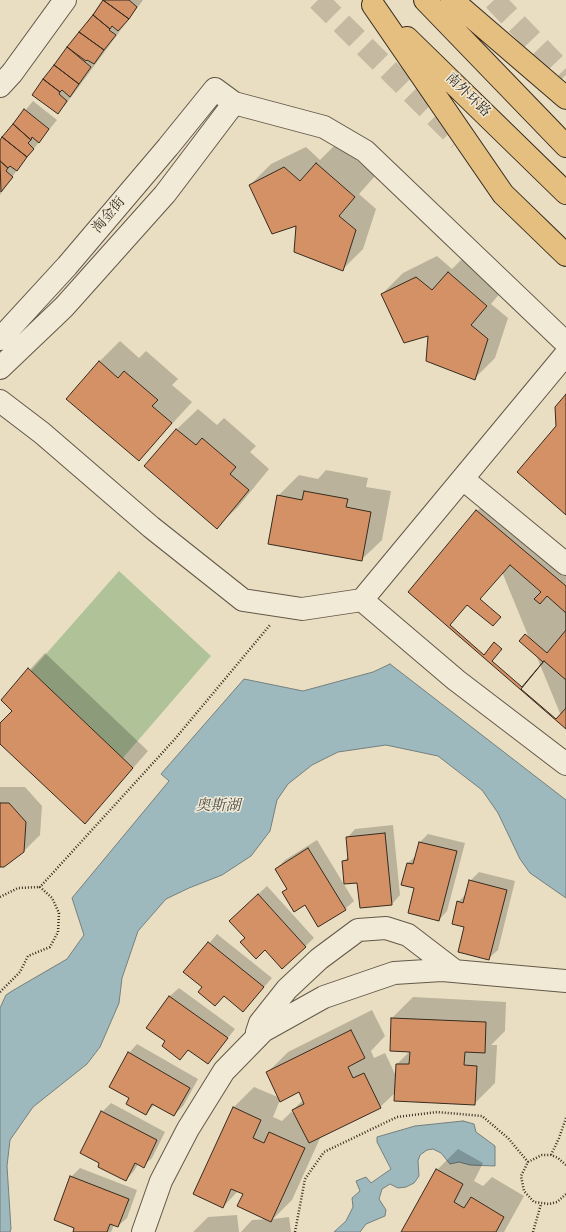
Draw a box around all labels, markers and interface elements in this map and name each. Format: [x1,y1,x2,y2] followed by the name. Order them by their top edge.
[441,71,493,121] street label: 南外环路
[90,195,130,237] street label: 淘金街
[196,798,240,816] water label: 奥斯湖

